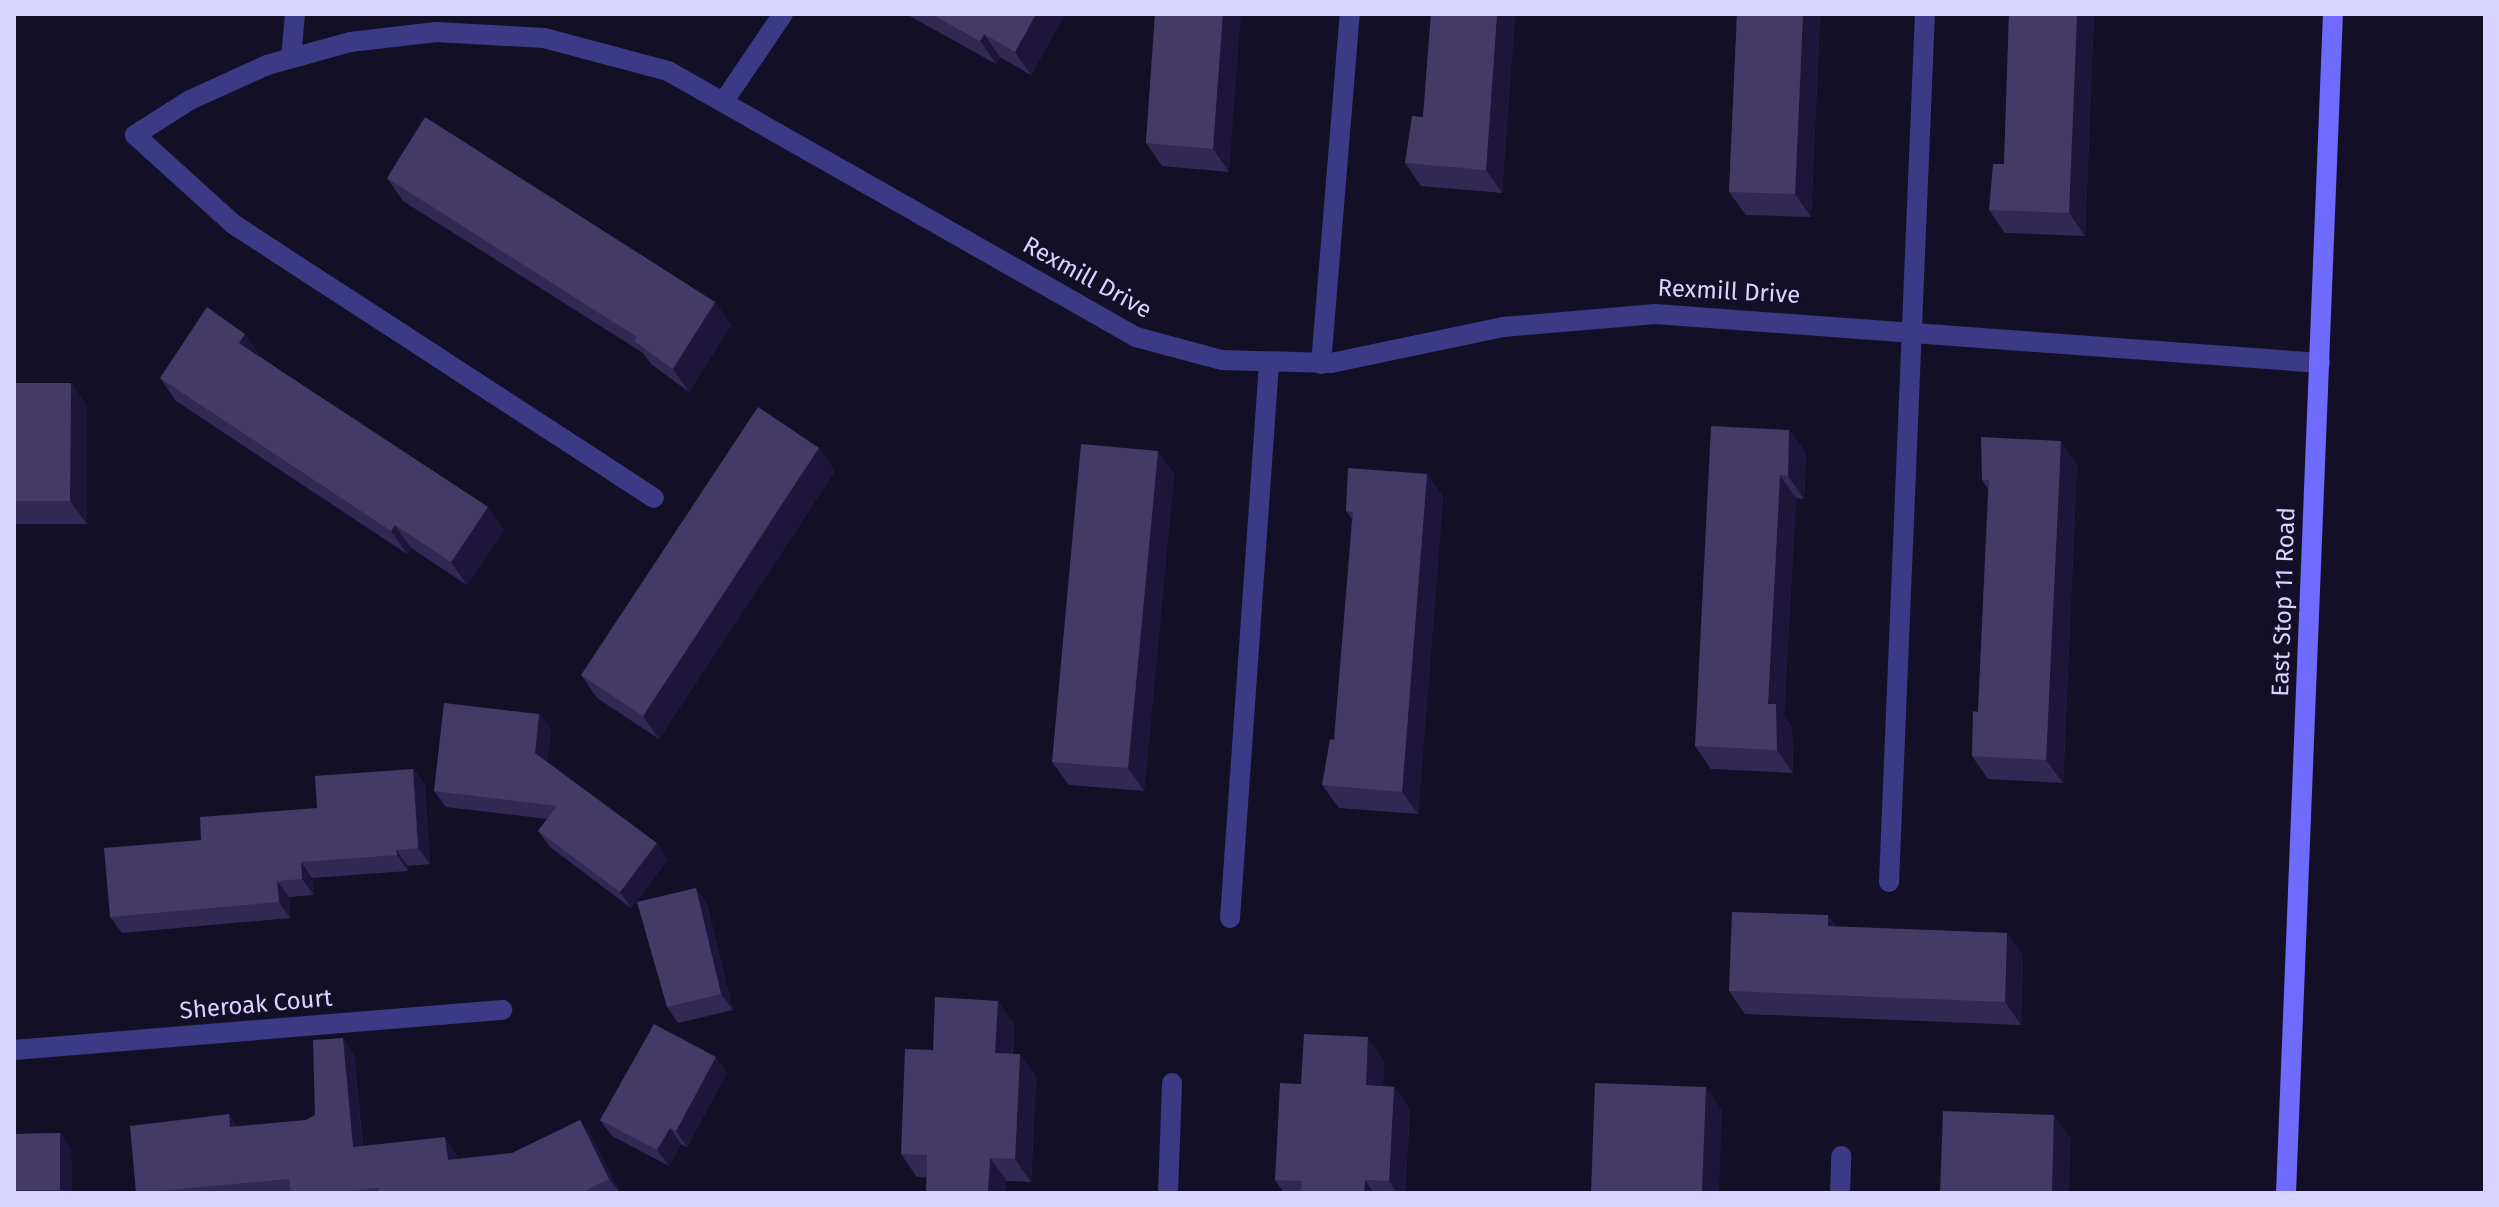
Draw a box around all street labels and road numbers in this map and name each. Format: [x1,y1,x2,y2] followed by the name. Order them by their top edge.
[1018,231,1156,325] street label: Rexmill Drive
[1657,274,1801,310] street label: Rexmill Drive
[2266,507,2302,697] street label: East Stop 11 Road
[178,984,334,1026] street label: Sheroak Court

